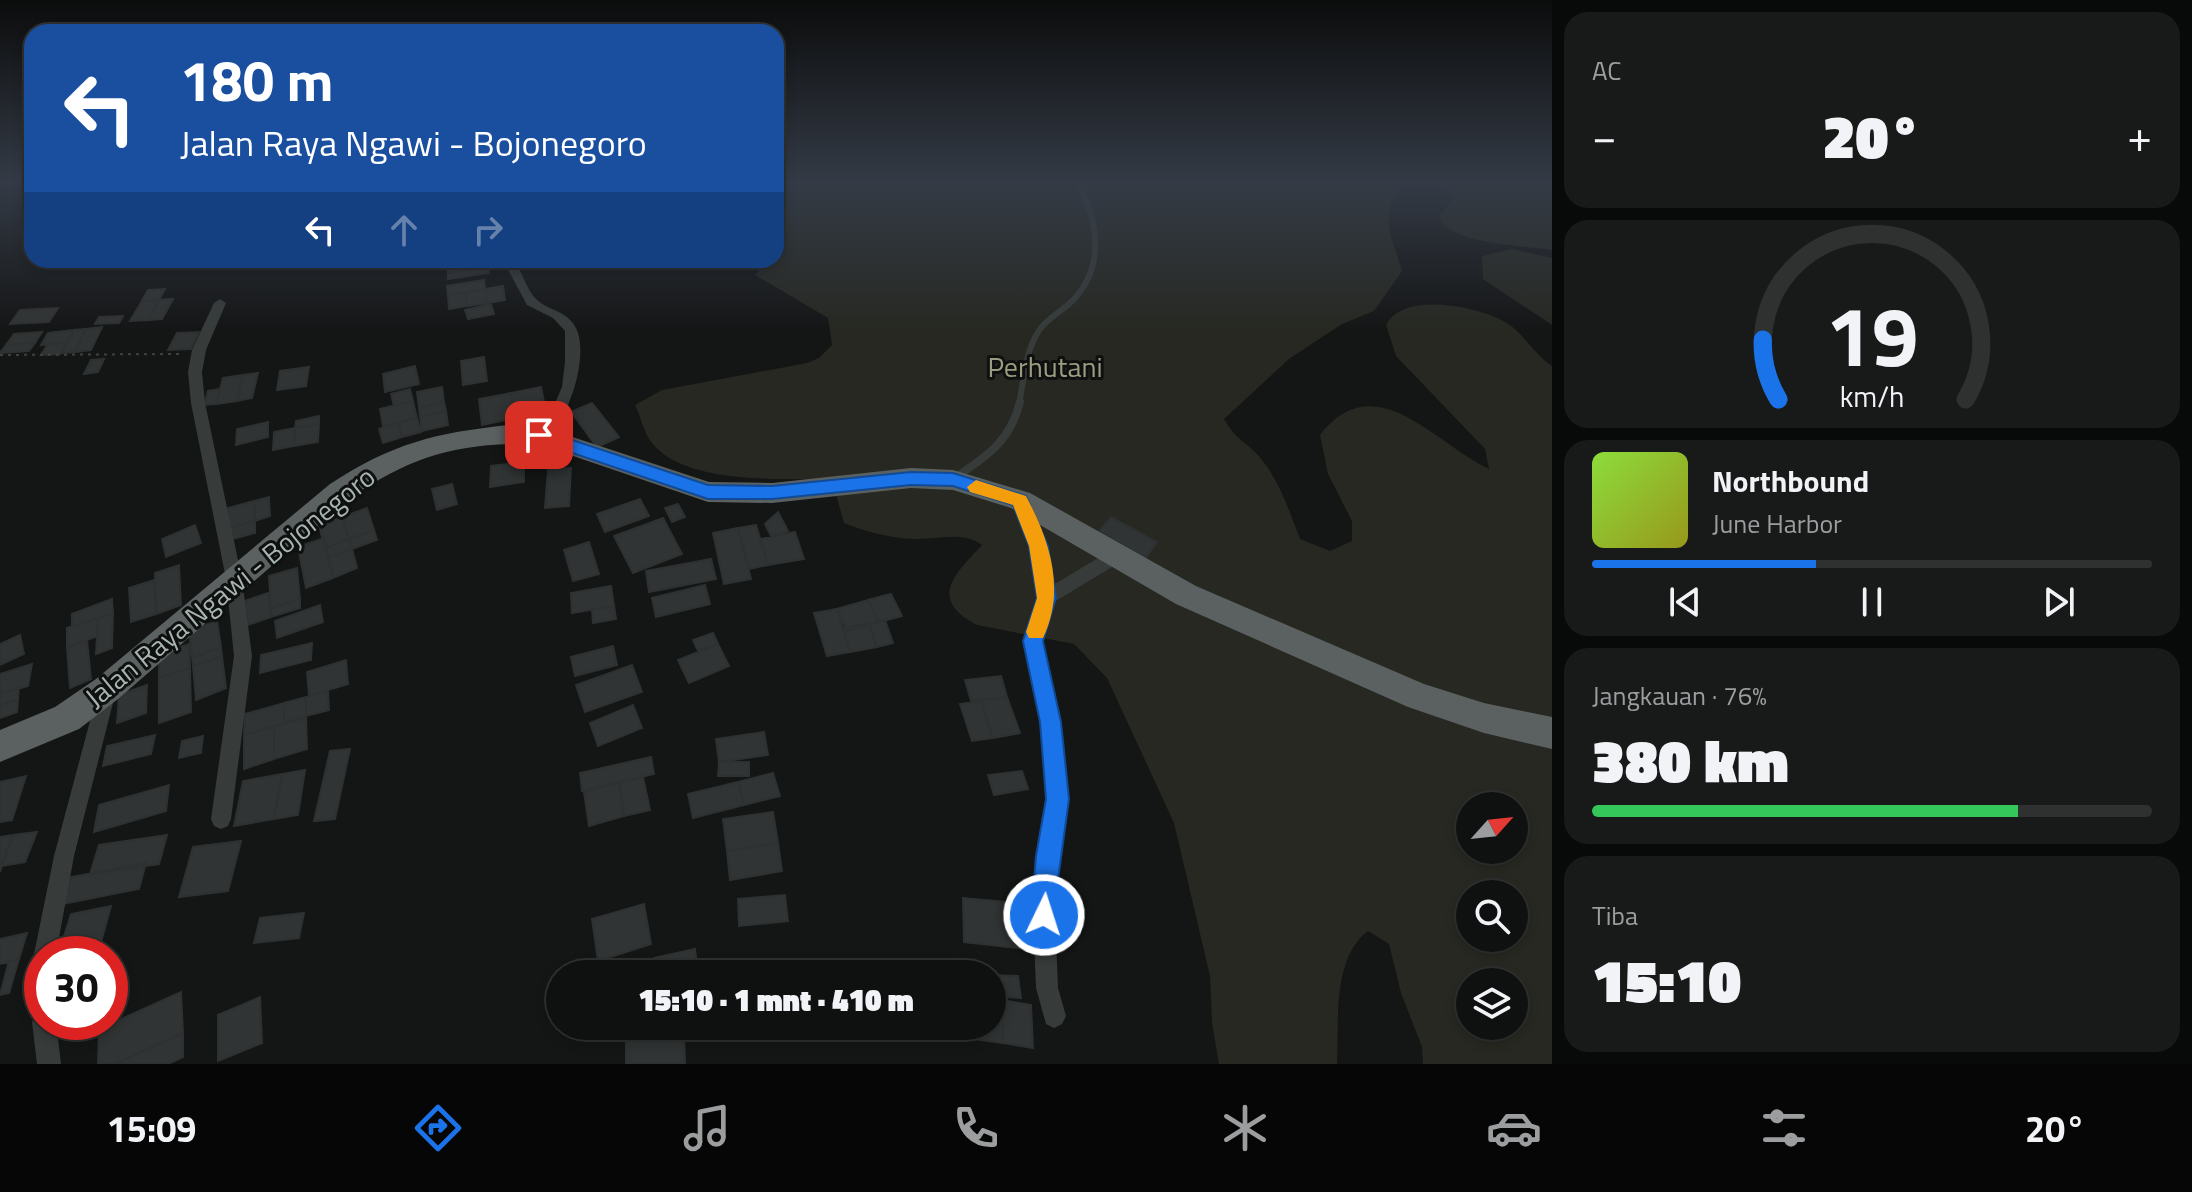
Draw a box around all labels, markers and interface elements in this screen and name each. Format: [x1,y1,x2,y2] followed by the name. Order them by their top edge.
[180,38,333,123] text: 180 m
[1592,51,1621,90] text: AC
[48,56,152,160] icon: left
[1823,90,1922,181] text: 20°
[1592,102,1617,169] text: −
[2127,102,2152,169] text: +
[180,115,647,170] text: Jalan Raya Ngawi - Bojonegoro
[298,208,342,252] icon: left
[382,208,426,252] icon: ahead
[466,208,510,252] icon: right
[1825,272,1919,398] text: 19
[987,345,1103,388] park label: Perhutani
[1840,375,1904,418] text: km/h
[505,401,573,469] pin
[517,413,561,457] icon: arrive
[75,456,384,718] street label: Jalan Raya Ngawi - Bojonegoro
[1712,458,1869,504] text: Northbound
[1712,504,1842,543] text: June Harbor
[1663,580,1707,624] icon: previous
[1850,580,1894,624] icon: pause
[2037,580,2081,624] icon: next
[1592,676,1767,715] text: Jangkauan · 76%
[1592,714,1789,805] text: 380 km
[1456,792,1528,864] north arrow
[1456,792,1528,1040] map controls
[1002,873,1086,957] position arrow
[1456,880,1528,952] button: search
[1592,896,1638,935] text: Tiba
[1592,934,1741,1025] text: 15:10
[24,936,128,1040] speed limit sign: 30
[1456,968,1528,1040] button: layers
[638,977,914,1023] text: 15:10 · 1 mnt · 410 m
[410,1100,466,1156] icon: directions
[679,1100,735,1156] icon: music
[948,1100,1004,1156] icon: phone
[1217,1100,1273,1156] icon: climate
[1486,1100,1542,1156] icon: car
[1756,1100,1812,1156] icon: filters
[107,1101,196,1156] text: 15:09
[2025,1101,2085,1156] text: 20°

